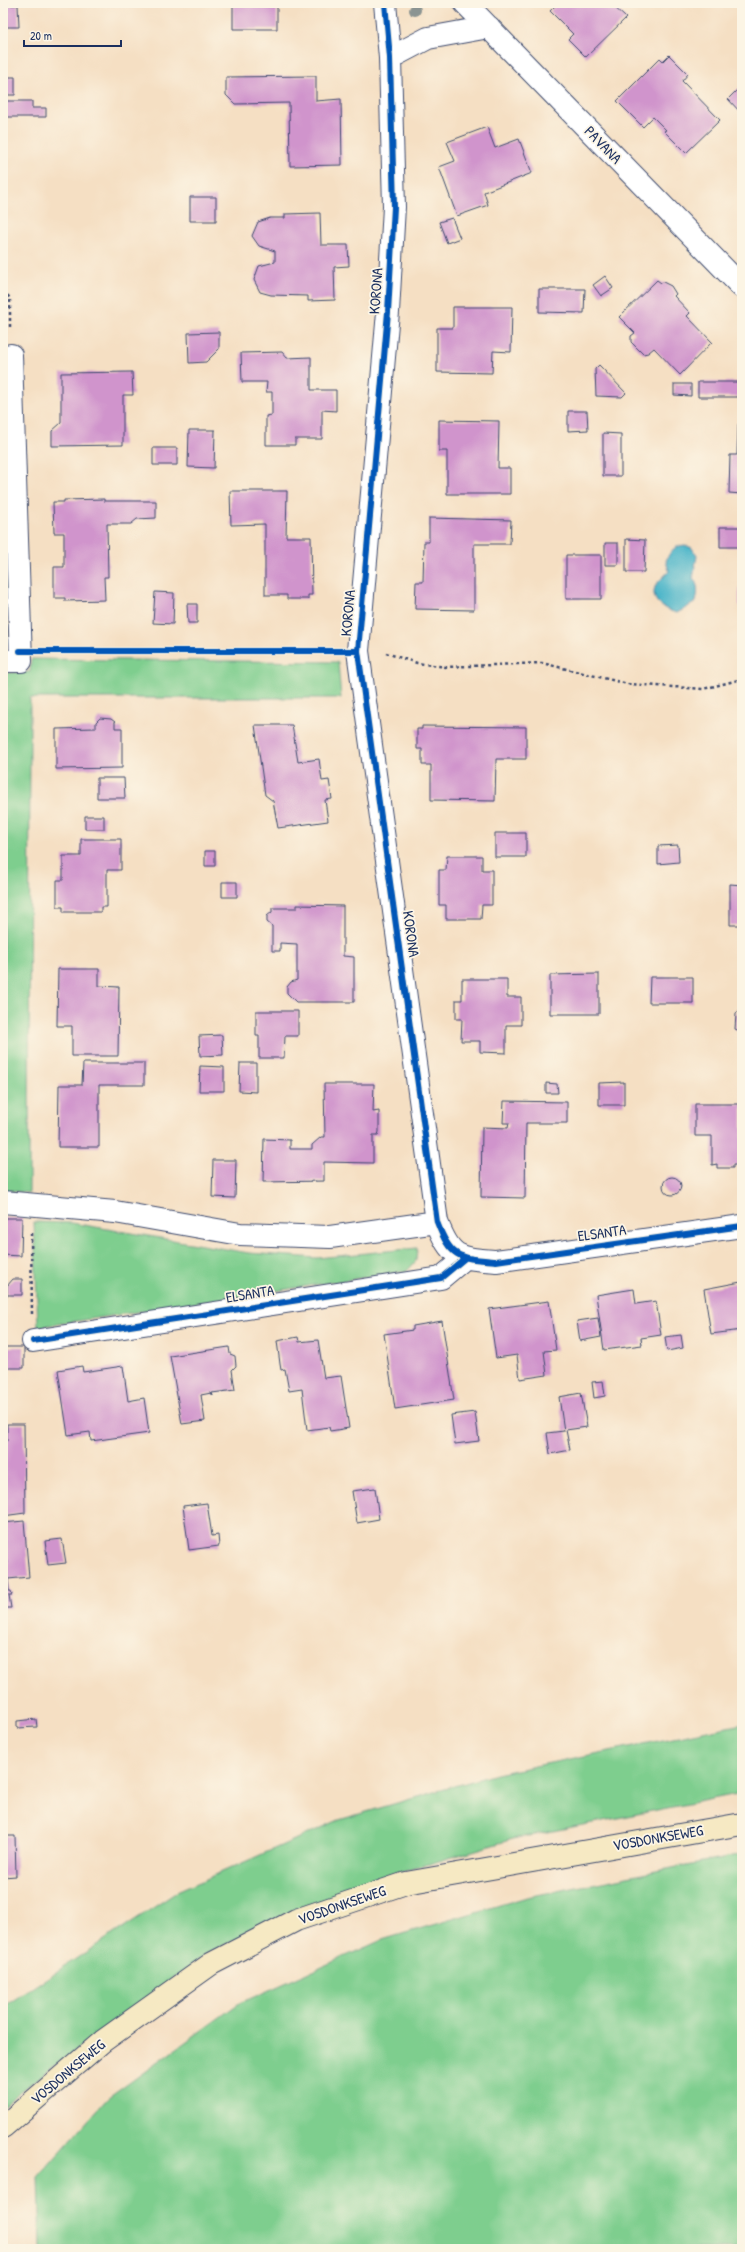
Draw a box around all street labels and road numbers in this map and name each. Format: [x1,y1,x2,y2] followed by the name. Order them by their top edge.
[580,121,627,169] street label: PAVANA
[363,266,388,315] street label: KORONA
[335,588,360,637] street label: KORONA
[398,909,425,959] street label: KORONA
[576,1219,628,1246] street label: ELSANTA
[224,1279,276,1308] street label: ELSANTA
[611,1819,706,1856] street label: VOSDONKSEWEG
[295,1879,389,1929] street label: VOSDONKSEWEG
[26,2034,110,2109] street label: VOSDONKSEWEG

